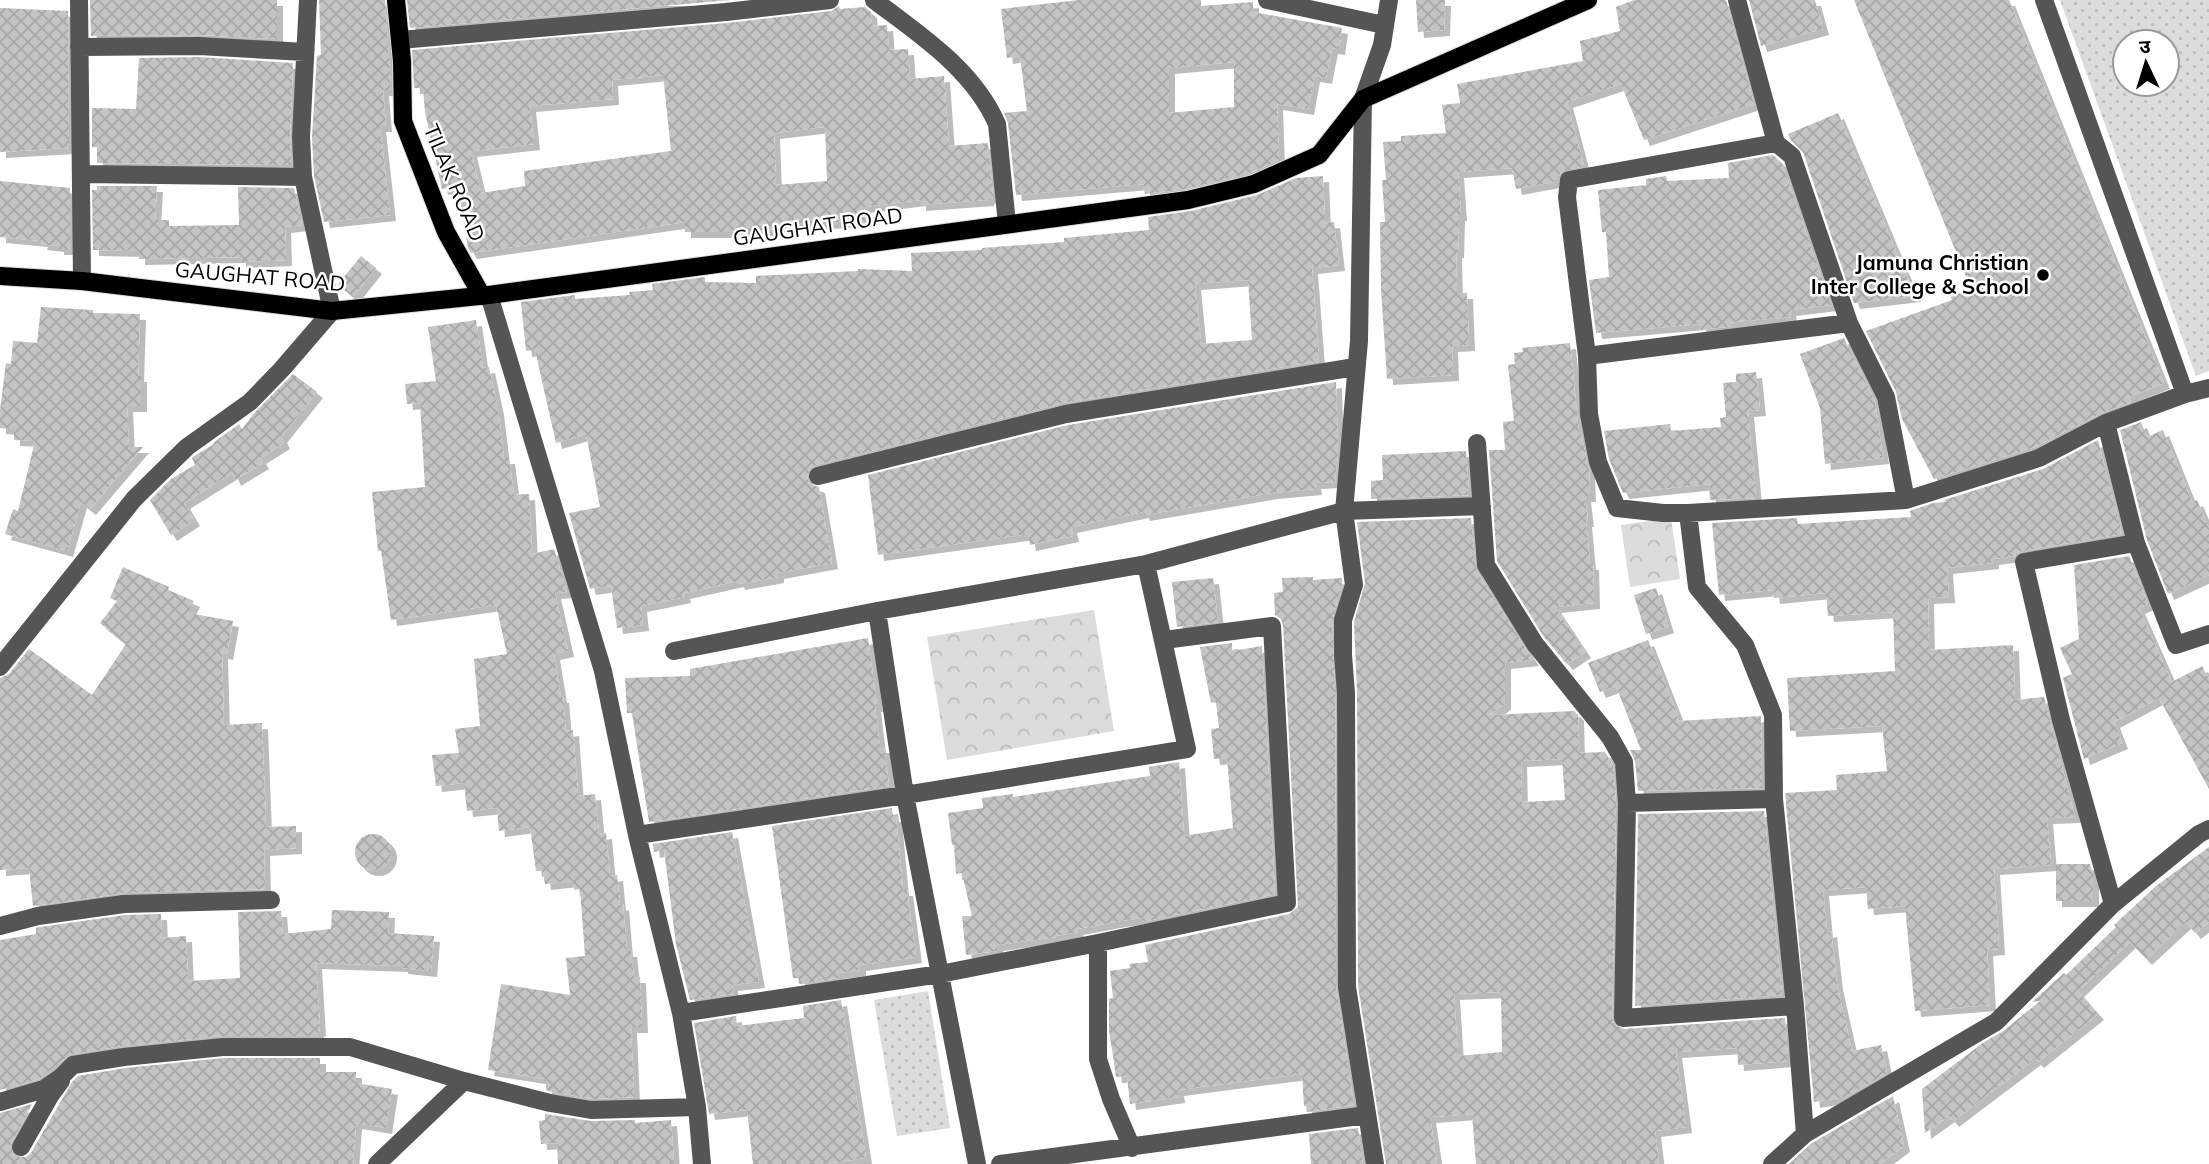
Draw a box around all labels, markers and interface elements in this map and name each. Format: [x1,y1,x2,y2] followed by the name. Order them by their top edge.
[2111,28,2181,98] north arrow
[2138,34,2152,58] text: उ
[419,120,491,245] street label: TILAK ROAD
[731,201,904,251] street label: GAUGHAT ROAD
[1811,249,2029,299] place label: Jamuna Christian Inter College & School
[174,256,346,296] street label: GAUGHAT ROAD
[2035,267,2051,283] marker: Jamuna Christian Inter College & School

